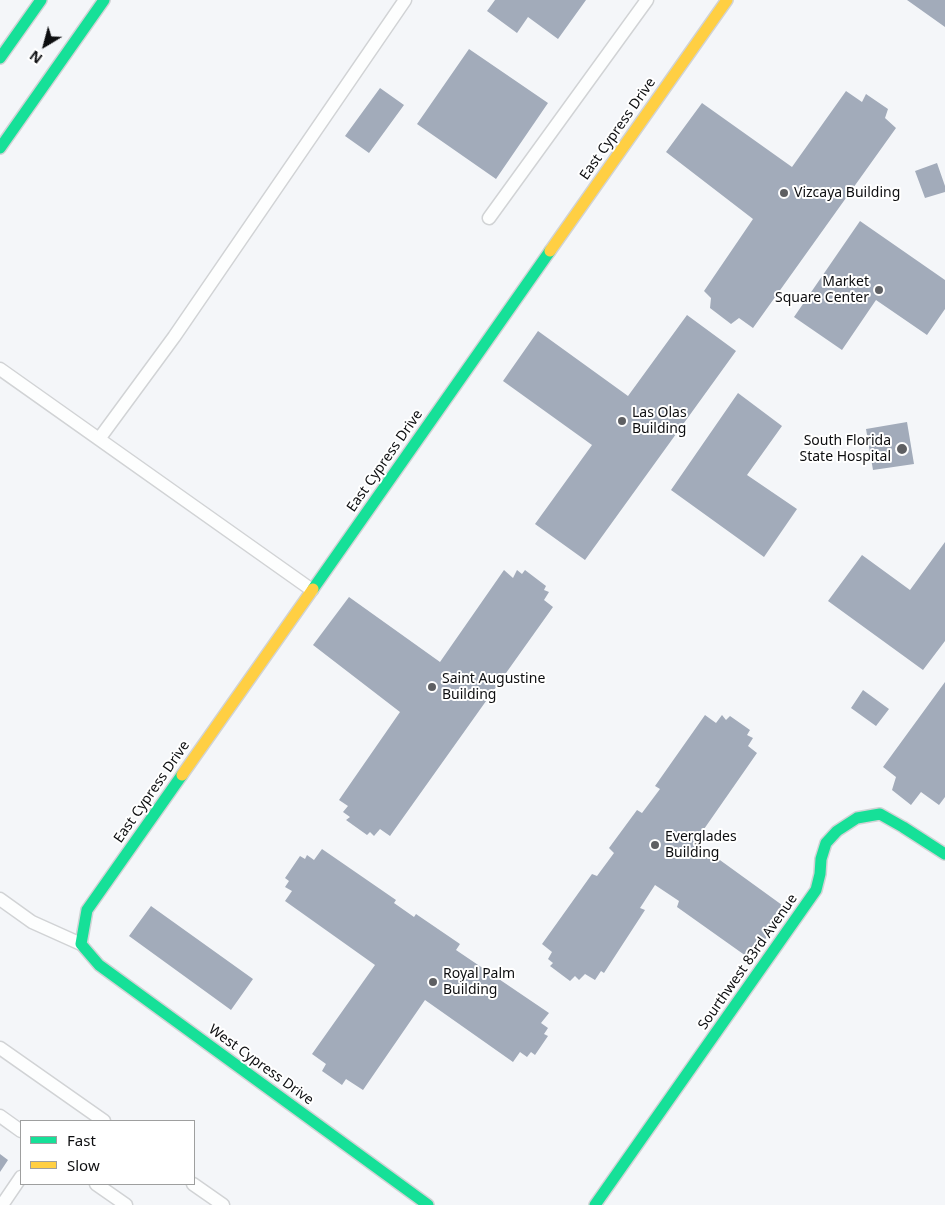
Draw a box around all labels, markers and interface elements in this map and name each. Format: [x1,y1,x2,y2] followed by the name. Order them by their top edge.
[20,20,70,70] north arrow
[25,46,46,68] text: N
[577,75,659,183] street label: East Cypress Drive
[794,185,900,201] place label: Vizcaya Building
[778,187,790,199] marker: Vizcaya Building
[775,274,869,306] place label: Market Square Center
[873,284,885,296] marker: Market Square Center
[632,405,687,438] place label: Las Olas Building
[344,407,426,515] street label: East Cypress Drive
[616,415,628,427] marker: Las Olas Building
[800,433,891,466] place label: South Florida State Hospital
[895,442,909,456] marker: South Florida State Hospital
[442,671,545,704] place label: Saint Augustine Building
[426,681,438,693] marker: Saint Augustine Building
[111,738,193,846] street label: East Cypress Drive
[665,829,737,862] place label: Everglades Building
[649,839,661,851] marker: Everglades Building
[695,891,801,1033] street label: Sourthwest 83rd Avenue
[443,966,515,999] place label: Royal Palm Building
[427,976,439,988] marker: Royal Palm Building
[205,1021,317,1109] street label: West Cypress Drive
[20,1120,195,1185] legend
[67,1130,96,1150] text: Fast
[67,1155,100,1175] text: Slow

